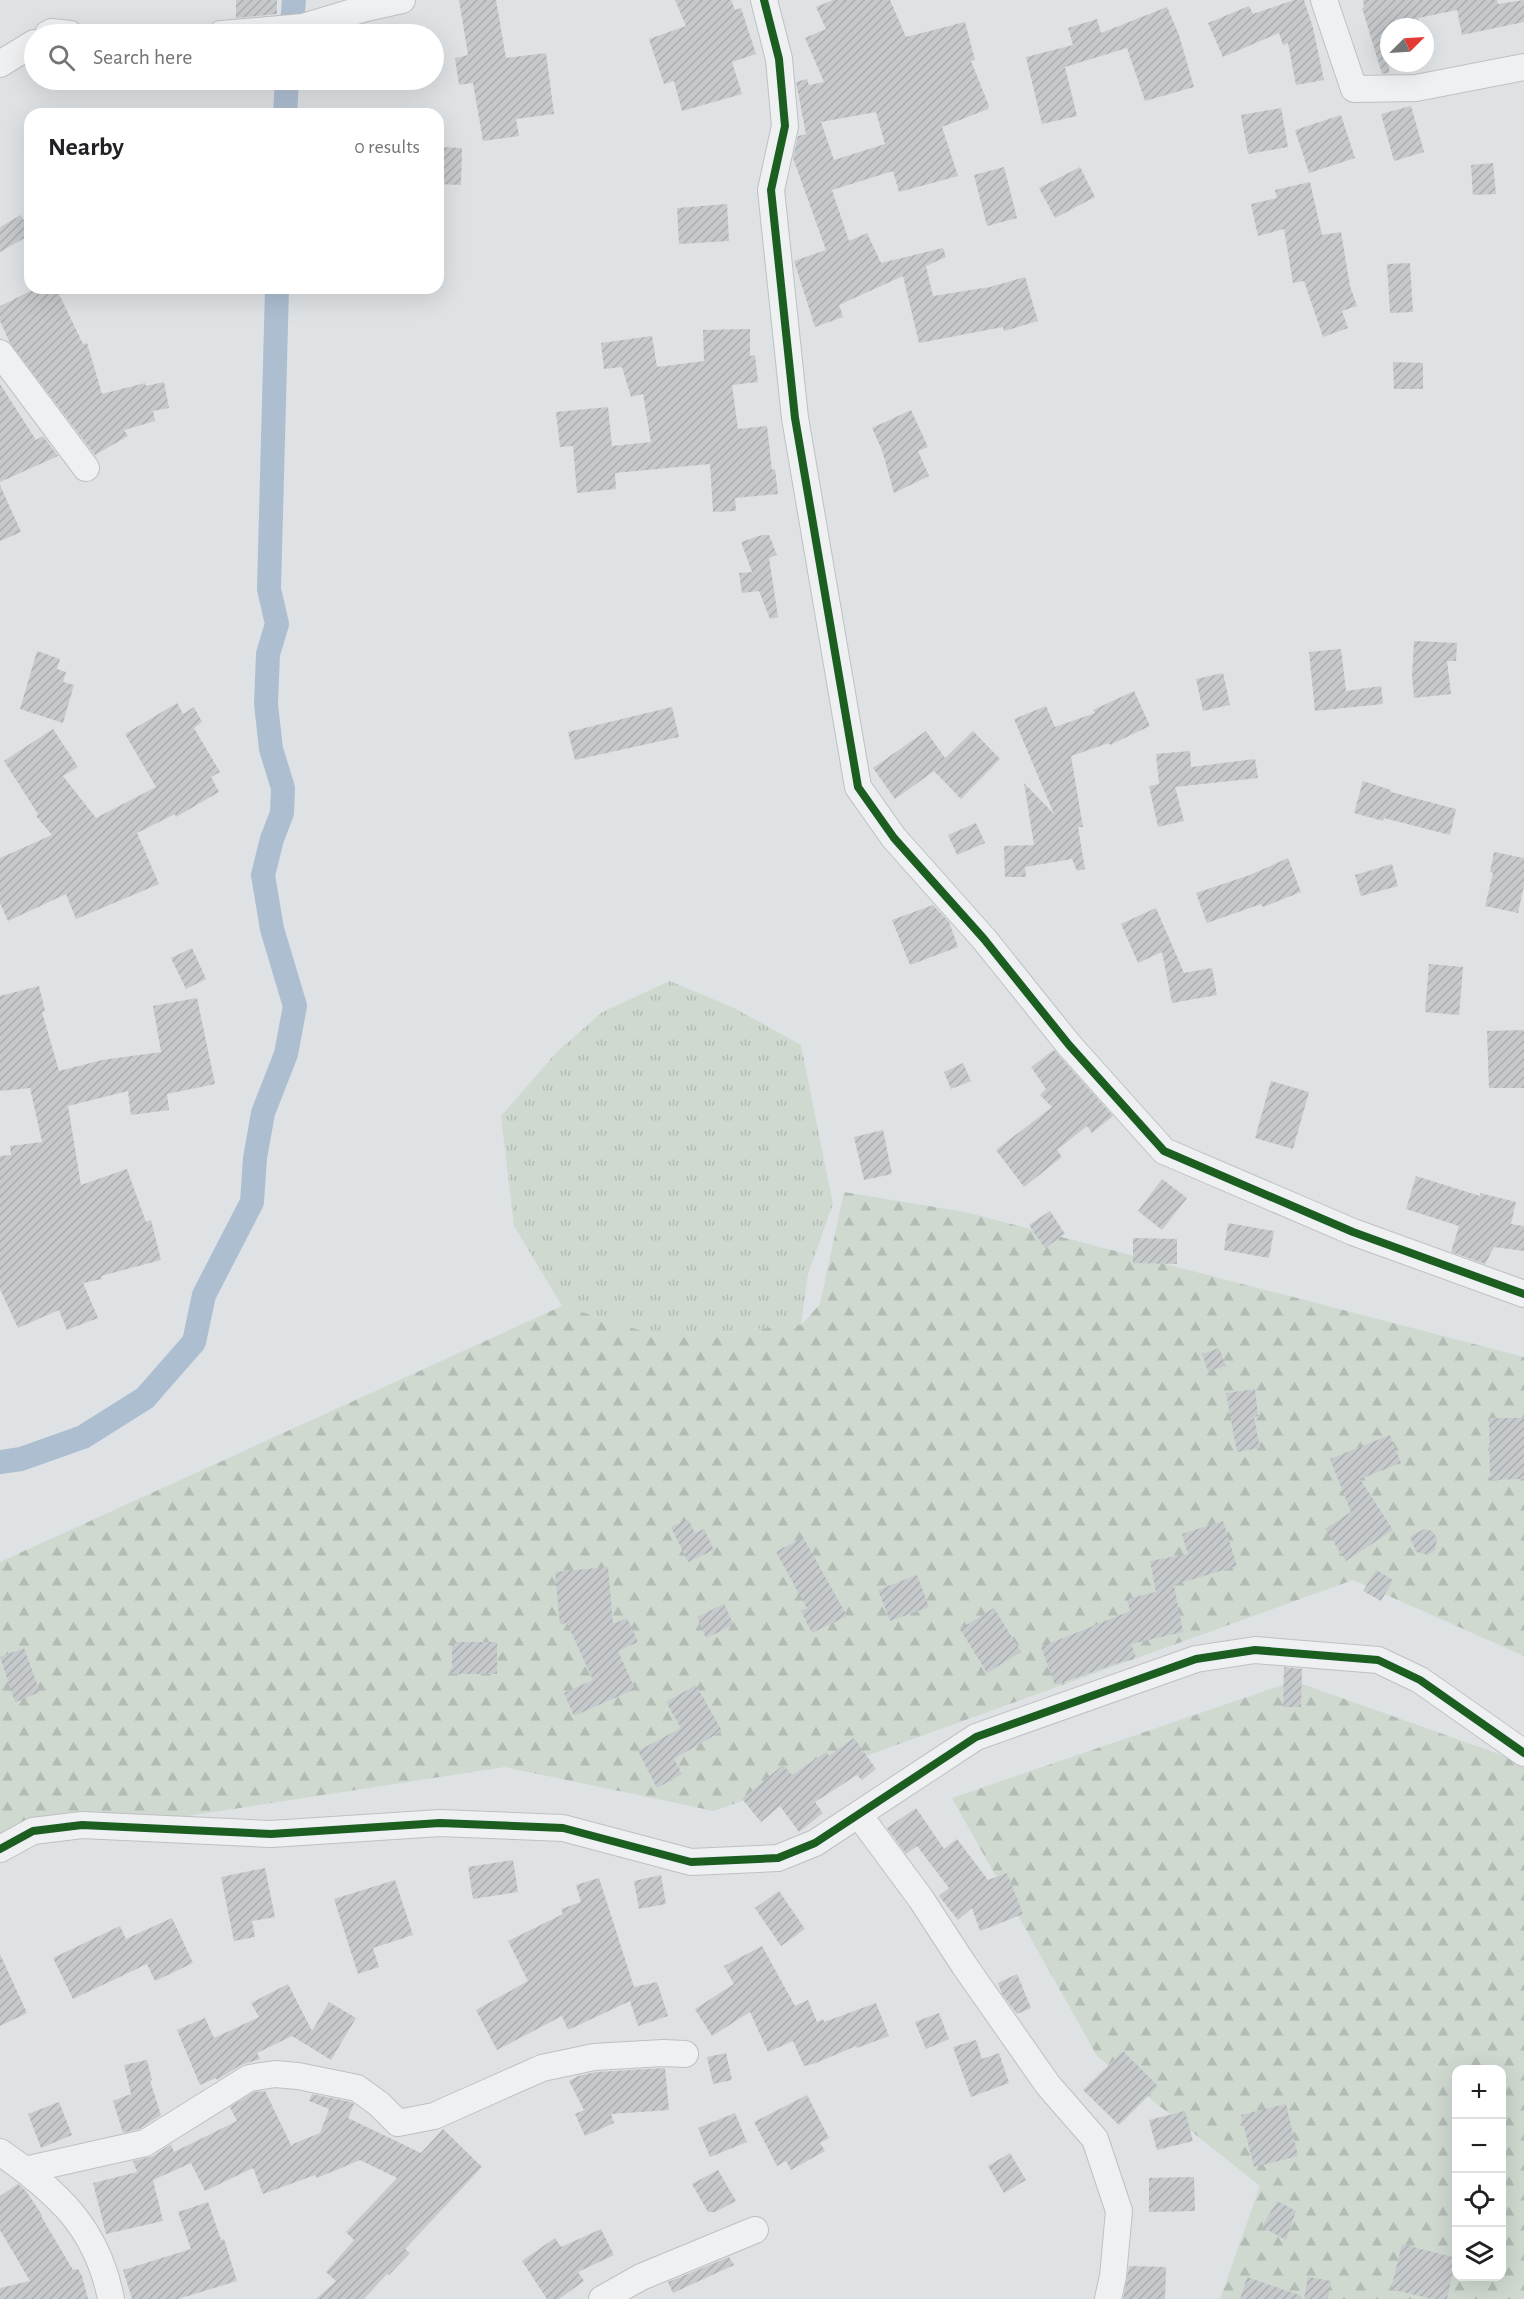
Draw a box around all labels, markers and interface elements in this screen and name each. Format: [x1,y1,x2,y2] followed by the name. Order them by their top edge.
[1380,18,1434,72] north arrow
[24,24,444,90] search box
[45,41,78,74] icon: search
[93,46,192,68] text: Search here
[48,134,124,160] text: Nearby
[354,137,420,157] text: 0 results
[1452,2065,1506,2281] map controls
[1452,2065,1506,2119] button: +
[1452,2119,1506,2173] button: −
[1452,2173,1506,2227] button: locate
[1452,2227,1506,2281] button: layers

